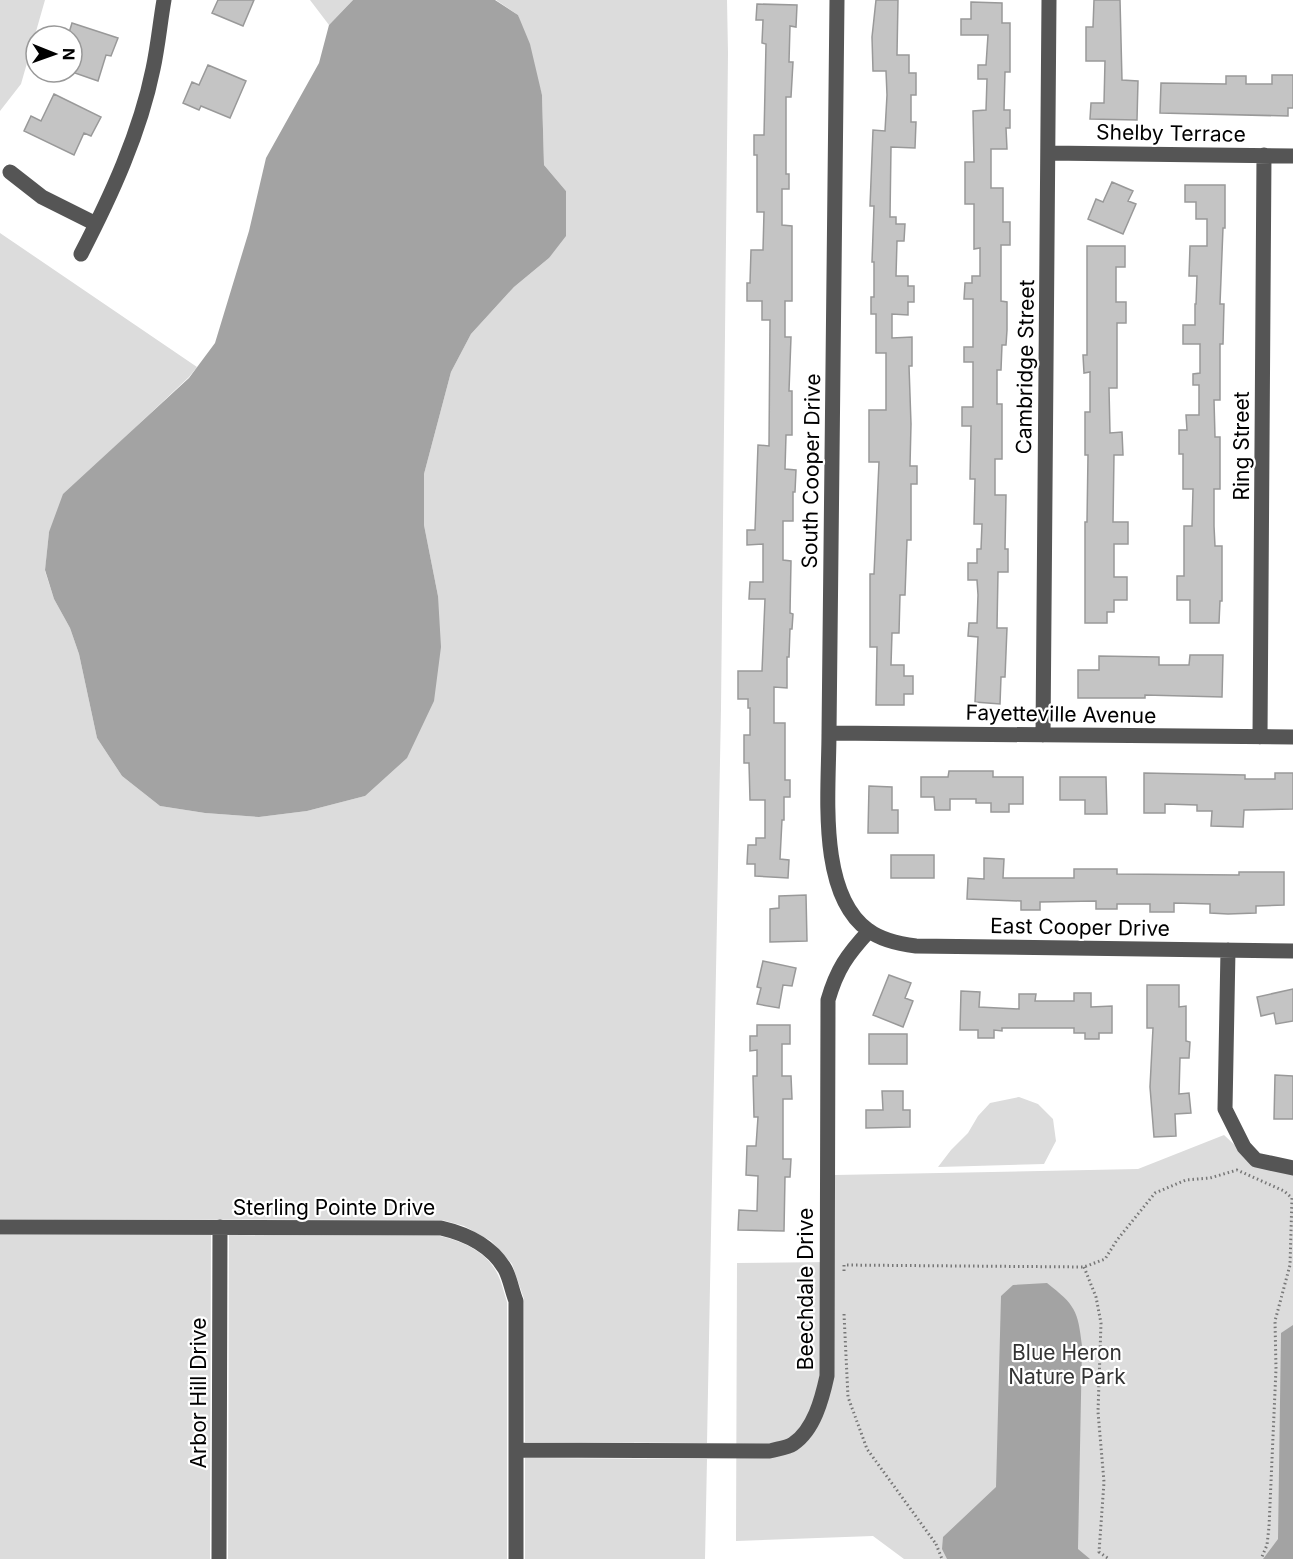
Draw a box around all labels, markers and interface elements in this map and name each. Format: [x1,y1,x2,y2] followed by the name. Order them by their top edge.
[24,24,84,84] north arrow
[59,48,79,61] text: N
[1096,119,1246,147] street label: Shelby Terrace
[1011,279,1039,455] street label: Cambridge Street
[797,373,825,569] street label: South Cooper Drive
[1229,391,1254,501] street label: Ring Street
[965,700,1157,728] street label: Fayetteville Avenue
[990,913,1170,941] street label: East Cooper Drive
[233,1195,435,1220] street label: Sterling Pointe Drive
[793,1208,818,1370] street label: Beechdale Drive
[186,1318,211,1468] street label: Arbor Hill Drive
[1008,1340,1126,1389] park label: Blue Heron Nature Park

